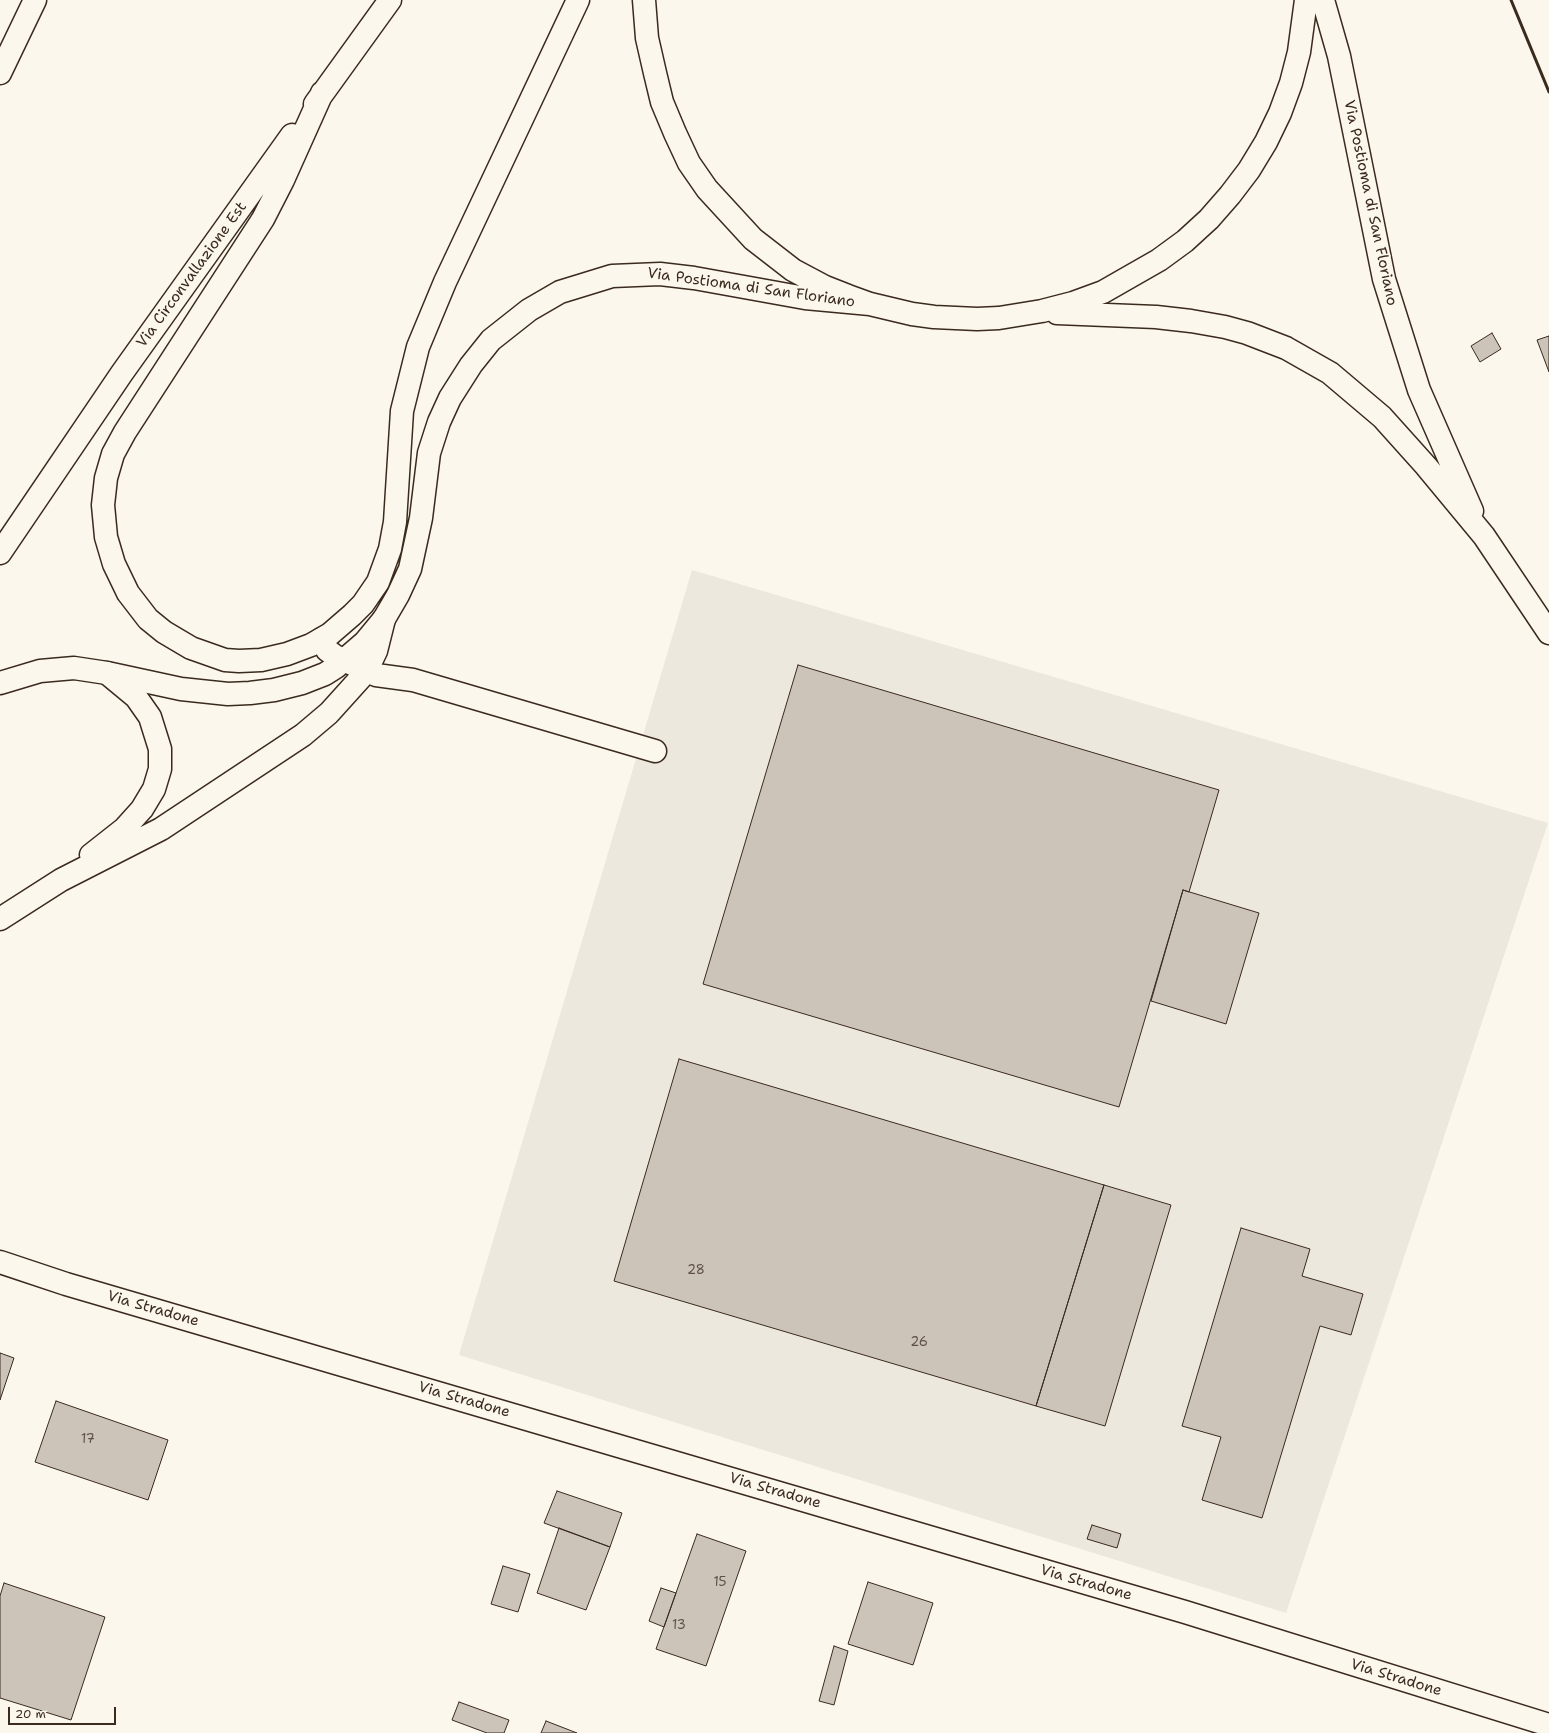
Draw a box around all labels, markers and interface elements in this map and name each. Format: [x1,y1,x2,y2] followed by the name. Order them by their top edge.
[1339,99,1401,307] street label: Via Postioma di San Floriano
[133,199,251,351] street label: Via Circonvallazione Est
[646,265,856,311] street label: Via Postioma di San Floriano
[687,1263,705,1279] house number: 28
[105,1287,201,1331] street label: Via Stradone
[910,1335,928,1351] house number: 26
[416,1378,512,1422] street label: Via Stradone
[81,1432,95,1448] house number: 17
[727,1469,823,1513] street label: Via Stradone
[1038,1561,1134,1605] street label: Via Stradone
[713,1575,727,1591] house number: 15
[672,1618,686,1634] house number: 13
[1348,1656,1444,1700] street label: Via Stradone
[10,1699,118,1725] scale bar
[15,1706,46,1722] text: 20 m

